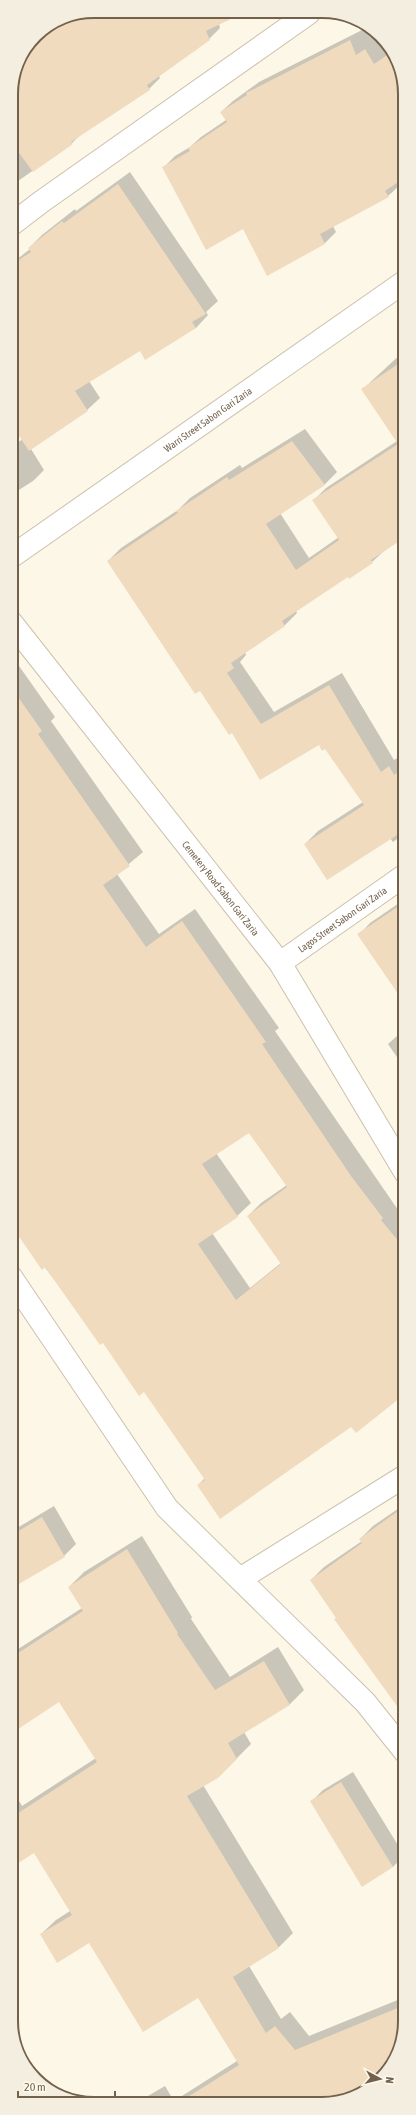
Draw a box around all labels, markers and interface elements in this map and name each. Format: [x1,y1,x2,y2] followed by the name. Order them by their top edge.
[162,385,254,454] street label: Warri Street Sabon Gari Zaria
[180,839,261,938] street label: Cemetery Road Sabon Gari Zaria
[296,884,389,955] street label: Lagos Street Sabon Gari Zaria
[360,2059,400,2099] north arrow
[18,2073,115,2099] scale bar
[384,2076,396,2084] text: N
[24,2080,46,2094] text: 20 m

